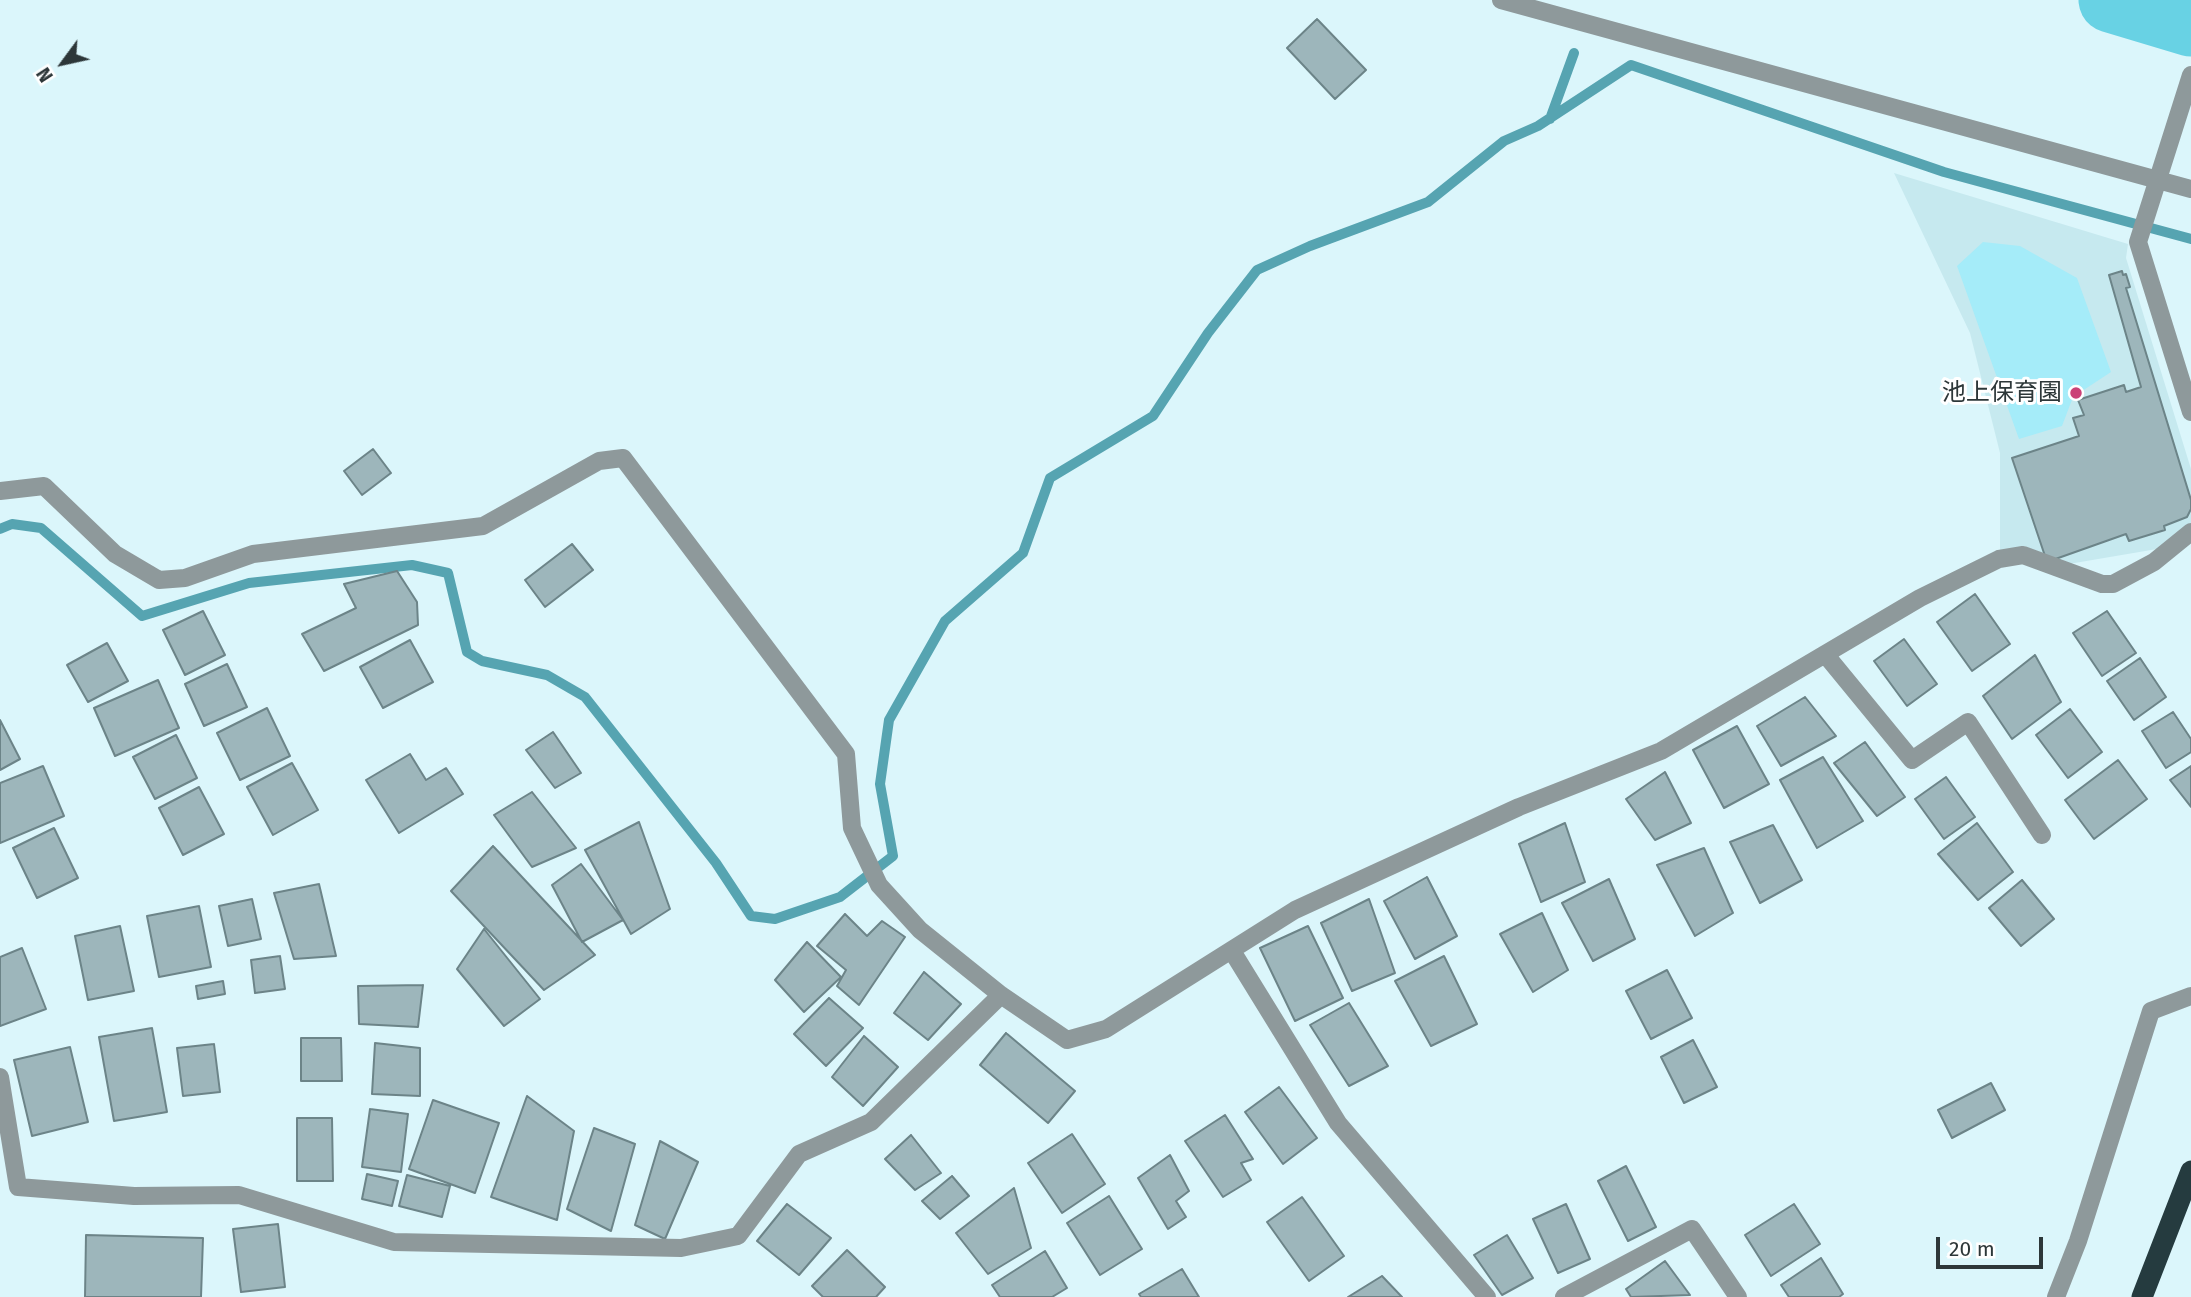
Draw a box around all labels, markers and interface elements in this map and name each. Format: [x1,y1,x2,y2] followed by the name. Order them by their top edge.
[28,28,98,98] north arrow
[32,63,58,86] text: N
[1942,379,2062,407] place label: 池上保育園
[2068,385,2084,401] marker: 池上保育園
[1939,1224,2046,1268] scale bar
[1949,1236,1995,1262] text: 20 m

